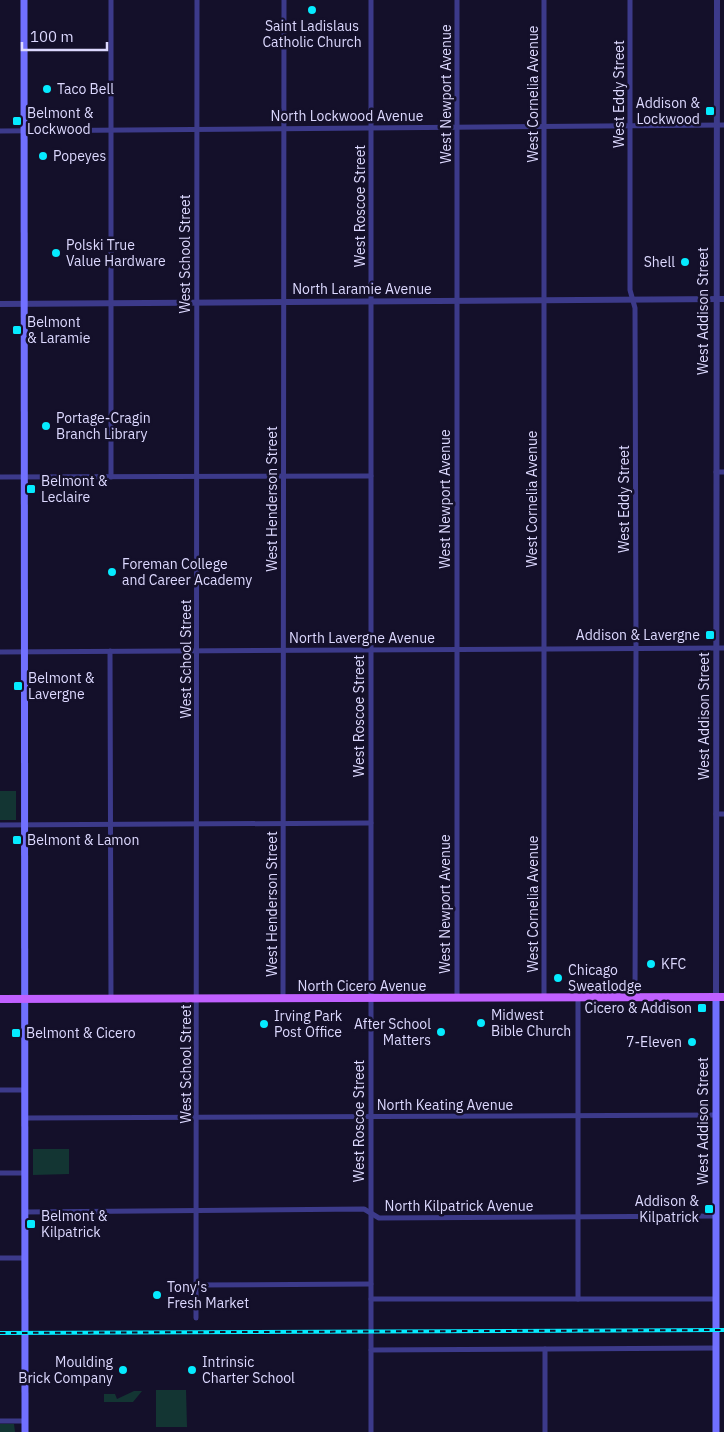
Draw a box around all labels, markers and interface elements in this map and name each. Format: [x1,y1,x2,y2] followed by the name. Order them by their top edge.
[306,4,318,16] marker: Saint Ladislaus Catholic Church
[262,17,362,51] place label: Saint Ladislaus Catholic Church
[22,20,108,52] scale bar
[437,24,455,164] street label: West Newport Avenue
[524,25,542,163] street label: West Cornelia Avenue
[30,27,74,46] text: 100 m
[610,40,628,148] street label: West Eddy Street
[57,80,114,98] place label: Taco Bell
[41,83,53,95] marker: Taco Bell
[636,94,700,128] place label: Addison & Lockwood
[27,104,94,138] place label: Belmont & Lockwood
[704,105,716,117] marker: Addison & Lockwood
[271,107,424,125] street label: North Lockwood Avenue
[11,115,23,127] marker: Belmont & Lockwood
[351,145,369,267] street label: West Roscoe Street
[53,147,106,165] place label: Popeyes
[37,150,49,162] marker: Popeyes
[176,194,194,314] street label: West School Street
[66,236,166,270] place label: Polski True Value Hardware
[50,247,62,259] marker: Polski True Value Hardware
[694,247,712,375] street label: West Addison Street
[644,253,675,271] place label: Shell
[679,256,691,268] marker: Shell
[292,280,432,298] street label: North Laramie Avenue
[27,313,91,347] place label: Belmont & Laramie
[11,324,23,336] marker: Belmont & Laramie
[56,409,151,443] place label: Portage-Cragin Branch Library
[40,420,52,432] marker: Portage-Cragin Branch Library
[263,426,281,572] street label: West Henderson Street
[436,429,454,569] street label: West Newport Avenue
[523,430,541,568] street label: West Cornelia Avenue
[615,445,633,553] street label: West Eddy Street
[41,472,108,506] place label: Belmont & Leclaire
[25,483,37,495] marker: Belmont & Leclaire
[122,555,252,589] place label: Foreman College and Career Academy
[106,566,118,578] marker: Foreman College and Career Academy
[177,599,195,719] street label: West School Street
[576,626,700,644] place label: Addison & Lavergne
[289,629,435,647] street label: North Lavergne Avenue
[704,629,716,641] marker: Addison & Lavergne
[695,652,713,780] street label: West Addison Street
[350,655,368,777] street label: West Roscoe Street
[28,669,95,703] place label: Belmont & Lavergne
[12,680,24,692] marker: Belmont & Lavergne
[27,831,139,849] place label: Belmont & Lamon
[263,831,281,977] street label: West Henderson Street
[11,834,23,846] marker: Belmont & Lamon
[436,834,454,974] street label: West Newport Avenue
[524,835,542,973] street label: West Cornelia Avenue
[661,955,686,973] place label: KFC
[645,958,657,970] marker: KFC
[568,961,642,995] place label: Chicago Sweatlodge
[552,972,564,984] marker: Chicago Sweatlodge
[298,977,427,995] street label: North Cicero Avenue
[585,999,692,1017] place label: Cicero & Addison
[696,1002,708,1014] marker: Cicero & Addison
[177,1004,195,1124] street label: West School Street
[491,1006,571,1040] place label: Midwest Bible Church
[274,1007,343,1041] place label: Irving Park Post Office
[354,1015,431,1049] place label: After School Matters
[475,1017,487,1029] marker: Midwest Bible Church
[258,1018,270,1030] marker: Irving Park Post Office
[26,1024,136,1042] place label: Belmont & Cicero
[435,1026,447,1038] marker: After School Matters
[10,1027,22,1039] marker: Belmont & Cicero
[626,1033,682,1051] place label: 7-Eleven
[686,1036,698,1048] marker: 7-Eleven
[694,1057,712,1185] street label: West Addison Street
[350,1060,368,1182] street label: West Roscoe Street
[377,1096,514,1114] street label: North Keating Avenue
[635,1192,700,1226] place label: Addison & Kilpatrick
[385,1197,534,1215] street label: North Kilpatrick Avenue
[703,1203,715,1215] marker: Addison & Kilpatrick
[41,1207,108,1241] place label: Belmont & Kilpatrick
[25,1218,37,1230] marker: Belmont & Kilpatrick
[167,1278,249,1312] place label: Tony's Fresh Market
[151,1289,163,1301] marker: Tony's Fresh Market
[18,1353,114,1387] place label: Moulding Brick Company
[202,1353,295,1387] place label: Intrinsic Charter School
[117,1364,129,1376] marker: Moulding Brick Company
[186,1364,198,1376] marker: Intrinsic Charter School

